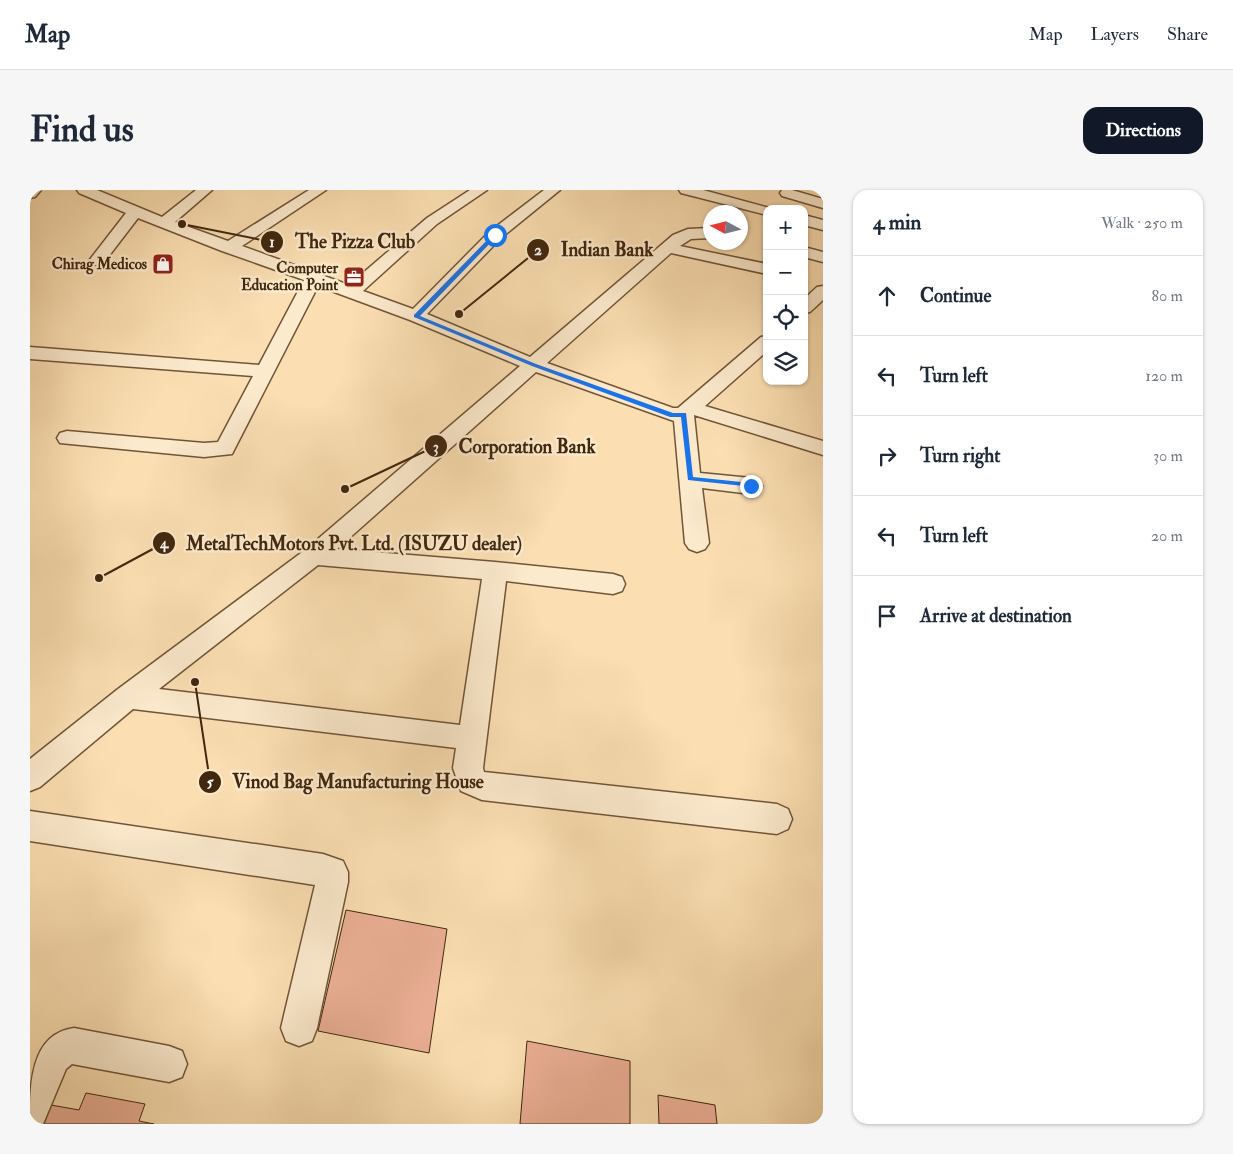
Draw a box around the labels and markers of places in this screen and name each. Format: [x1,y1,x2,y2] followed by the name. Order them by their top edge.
[260,225,425,259] callout: The Pizza Club
[526,233,663,267] callout: Indian Bank
[151,252,175,276] shop icon: Chirag Medicos
[52,255,147,275] place label: Chirag Medicos
[241,259,338,295] place label: Computer Education Point
[342,265,366,289] office icon: Computer Education Point
[424,429,606,463] callout: Corporation Bank
[151,526,532,560] callout: MetalTechMotors Pvt. Ltd. (ISUZU dealer)
[197,765,494,799] callout: Vinod Bag Manufacturing House

